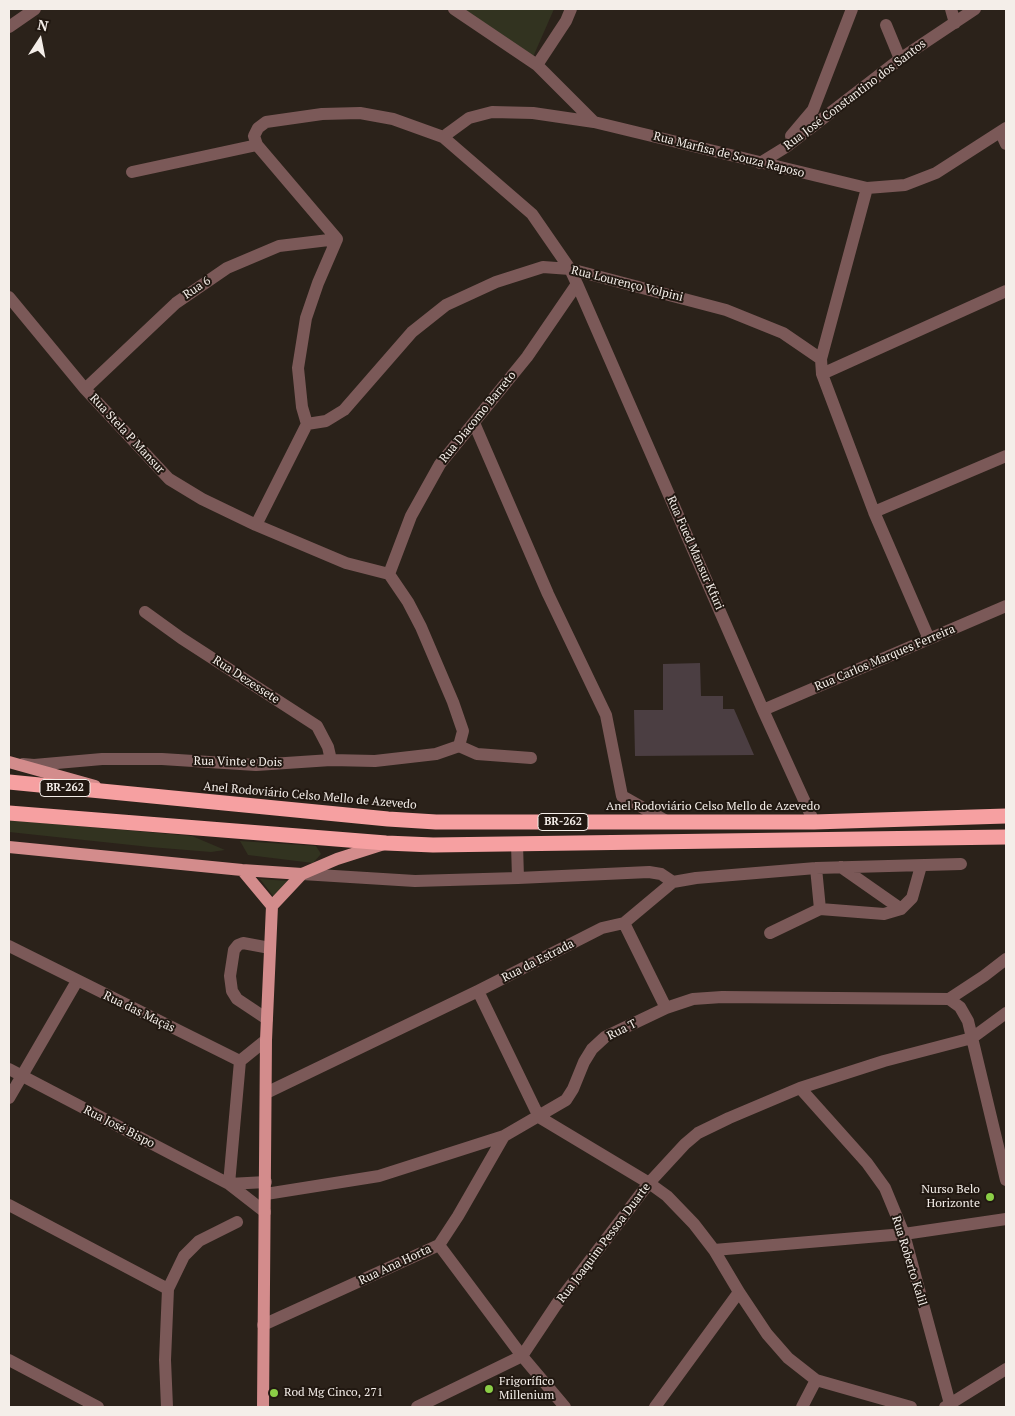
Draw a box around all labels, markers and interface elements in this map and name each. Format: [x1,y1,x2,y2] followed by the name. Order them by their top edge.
[36,14,50,35] text: N
[15,15,65,65] north arrow
[781,37,929,153] street label: Rua José Constantino dos Santos
[652,129,806,181] street label: Rua Marfisa de Souza Raposo
[570,263,684,305] street label: Rua Lourenço Volpini
[181,274,213,302] street label: Rua 6
[437,368,519,466] street label: Rua Diacomo Barreto
[86,391,168,477] street label: Rua Stela P Mansur
[663,494,727,612] street label: Rua Fued Mansur Kfuri
[813,622,957,694] street label: Rua Carlos Marques Ferreira
[210,653,282,707] street label: Rua Dezessete
[194,754,282,770] street label: Rua Vinte e Dois
[203,779,417,813] street label: Anel Rodoviário Celso Mello de Azevedo
[40,780,90,796] road number: BR-262
[606,800,820,814] street label: Anel Rodoviário Celso Mello de Azevedo
[538,814,588,830] road number: BR-262
[499,937,577,985] street label: Rua da Estrada
[101,989,177,1035] street label: Rua das Maçãs
[605,1017,639,1043] street label: Rua T
[81,1103,157,1151] street label: Rua José Bispo
[554,1180,654,1306] street label: Rua Joaquim Pessoa Duarte
[921,1183,980,1211] place label: Nurso Belo Horizonte
[984,1191,996,1203] marker: Nurso Belo Horizonte
[888,1214,930,1308] street label: Rua Roberto Kalil
[356,1242,434,1288] street label: Rua Ana Horta
[499,1375,554,1403] place label: Frigorífico Millenium
[483,1383,495,1395] marker: Frigorífico Millenium
[284,1386,383,1400] place label: Rod Mg Cinco, 271
[268,1387,280,1399] marker: Rod Mg Cinco, 271

